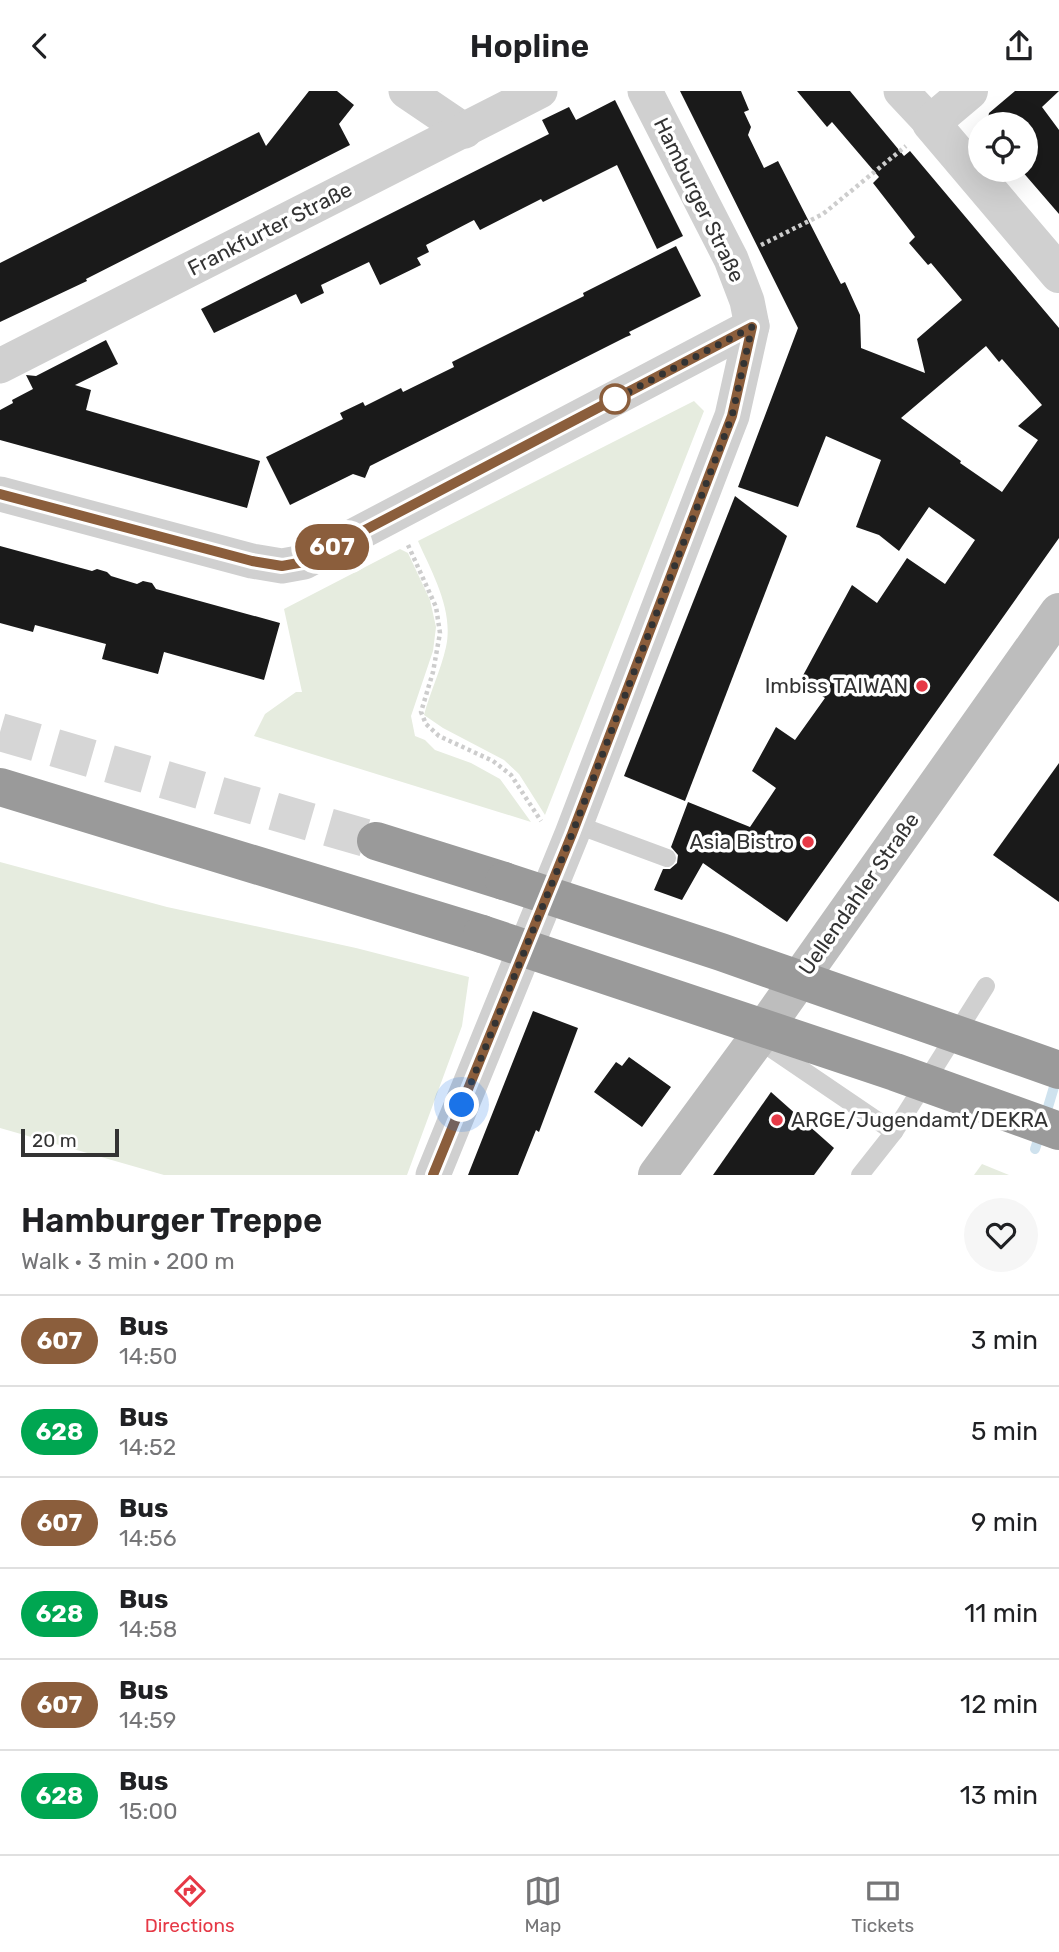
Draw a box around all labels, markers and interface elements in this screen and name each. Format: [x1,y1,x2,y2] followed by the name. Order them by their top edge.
[21,27,59,65] icon: back
[470,27,589,65] text: Hopline
[1000,27,1038,65] icon: share
[968,112,1038,182] map controls
[968,112,1038,182] button: locate
[649,113,750,286] street label: Hamburger Straße
[183,176,356,281] street label: Frankfurter Straße
[600,384,630,414] unlabelled marker
[292,524,372,570] line badge: 607
[309,533,355,561] text: 607
[765,673,908,698] place label: Imbiss TAIWAN
[914,678,930,694] marker: Imbiss TAIWAN
[793,808,924,980] street label: Uellendahler Straße
[690,829,794,854] place label: Asia Bistro
[800,834,816,850] marker: Asia Bistro
[444,1087,479,1122] your location
[791,1107,1048,1132] place label: ARGE/Jugendamt/DEKRA
[769,1112,785,1128] marker: ARGE/Jugendamt/DEKRA
[21,1126,119,1158] scale bar
[32,1129,77,1152] text: 20 m
[964,1198,1038,1272] button: heart
[21,1201,322,1240] text: Hamburger Treppe
[21,1247,235,1275] text: Walk · 3 min · 200 m
[119,1311,168,1342] text: Bus
[971,1325,1038,1356] text: 3 min
[37,1327,82,1355] text: 607
[119,1342,177,1370] text: 14:50
[119,1402,168,1433] text: Bus
[971,1416,1038,1447] text: 5 min
[36,1418,83,1446] text: 628
[119,1433,176,1461] text: 14:52
[119,1493,168,1524] text: Bus
[971,1507,1038,1538] text: 9 min
[37,1509,82,1537] text: 607
[119,1524,177,1552] text: 14:56
[119,1584,168,1615] text: Bus
[964,1598,1038,1629] text: 11 min
[36,1600,83,1628] text: 628
[119,1615,177,1643] text: 14:58
[119,1675,168,1706] text: Bus
[960,1689,1038,1720] text: 12 min
[37,1691,82,1719] text: 607
[119,1706,176,1734] text: 14:59
[119,1766,168,1797] text: Bus
[960,1780,1038,1811] text: 13 min
[36,1782,83,1810] text: 628
[119,1797,178,1825] text: 15:00
[145,1872,235,1937] tab: Directions
[524,1872,562,1937] tab: Map
[851,1872,914,1937] tab: Tickets

